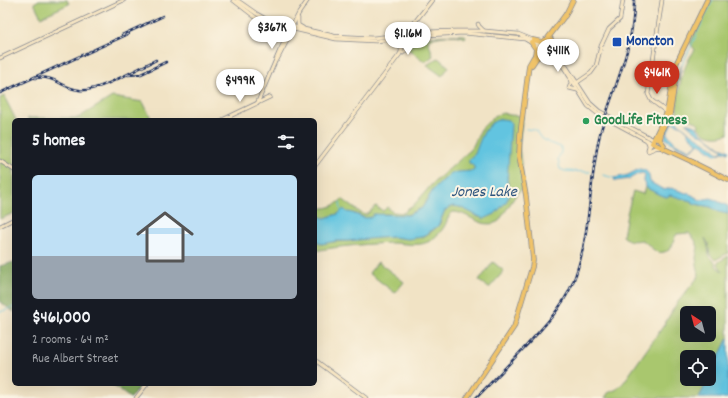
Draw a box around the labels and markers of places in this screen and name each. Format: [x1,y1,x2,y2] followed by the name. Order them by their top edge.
[244,16,300,50] pin: $367K
[375,22,441,56] pin: $1.16M
[626,31,674,53] place label: Moncton
[611,36,623,48] marker: Moncton
[530,39,586,73] pin: $411K
[629,61,685,95] pin: $461K
[212,69,268,103] pin: $499K
[594,110,687,132] place label: GoodLife Fitness
[581,116,591,126] marker: GoodLife Fitness

